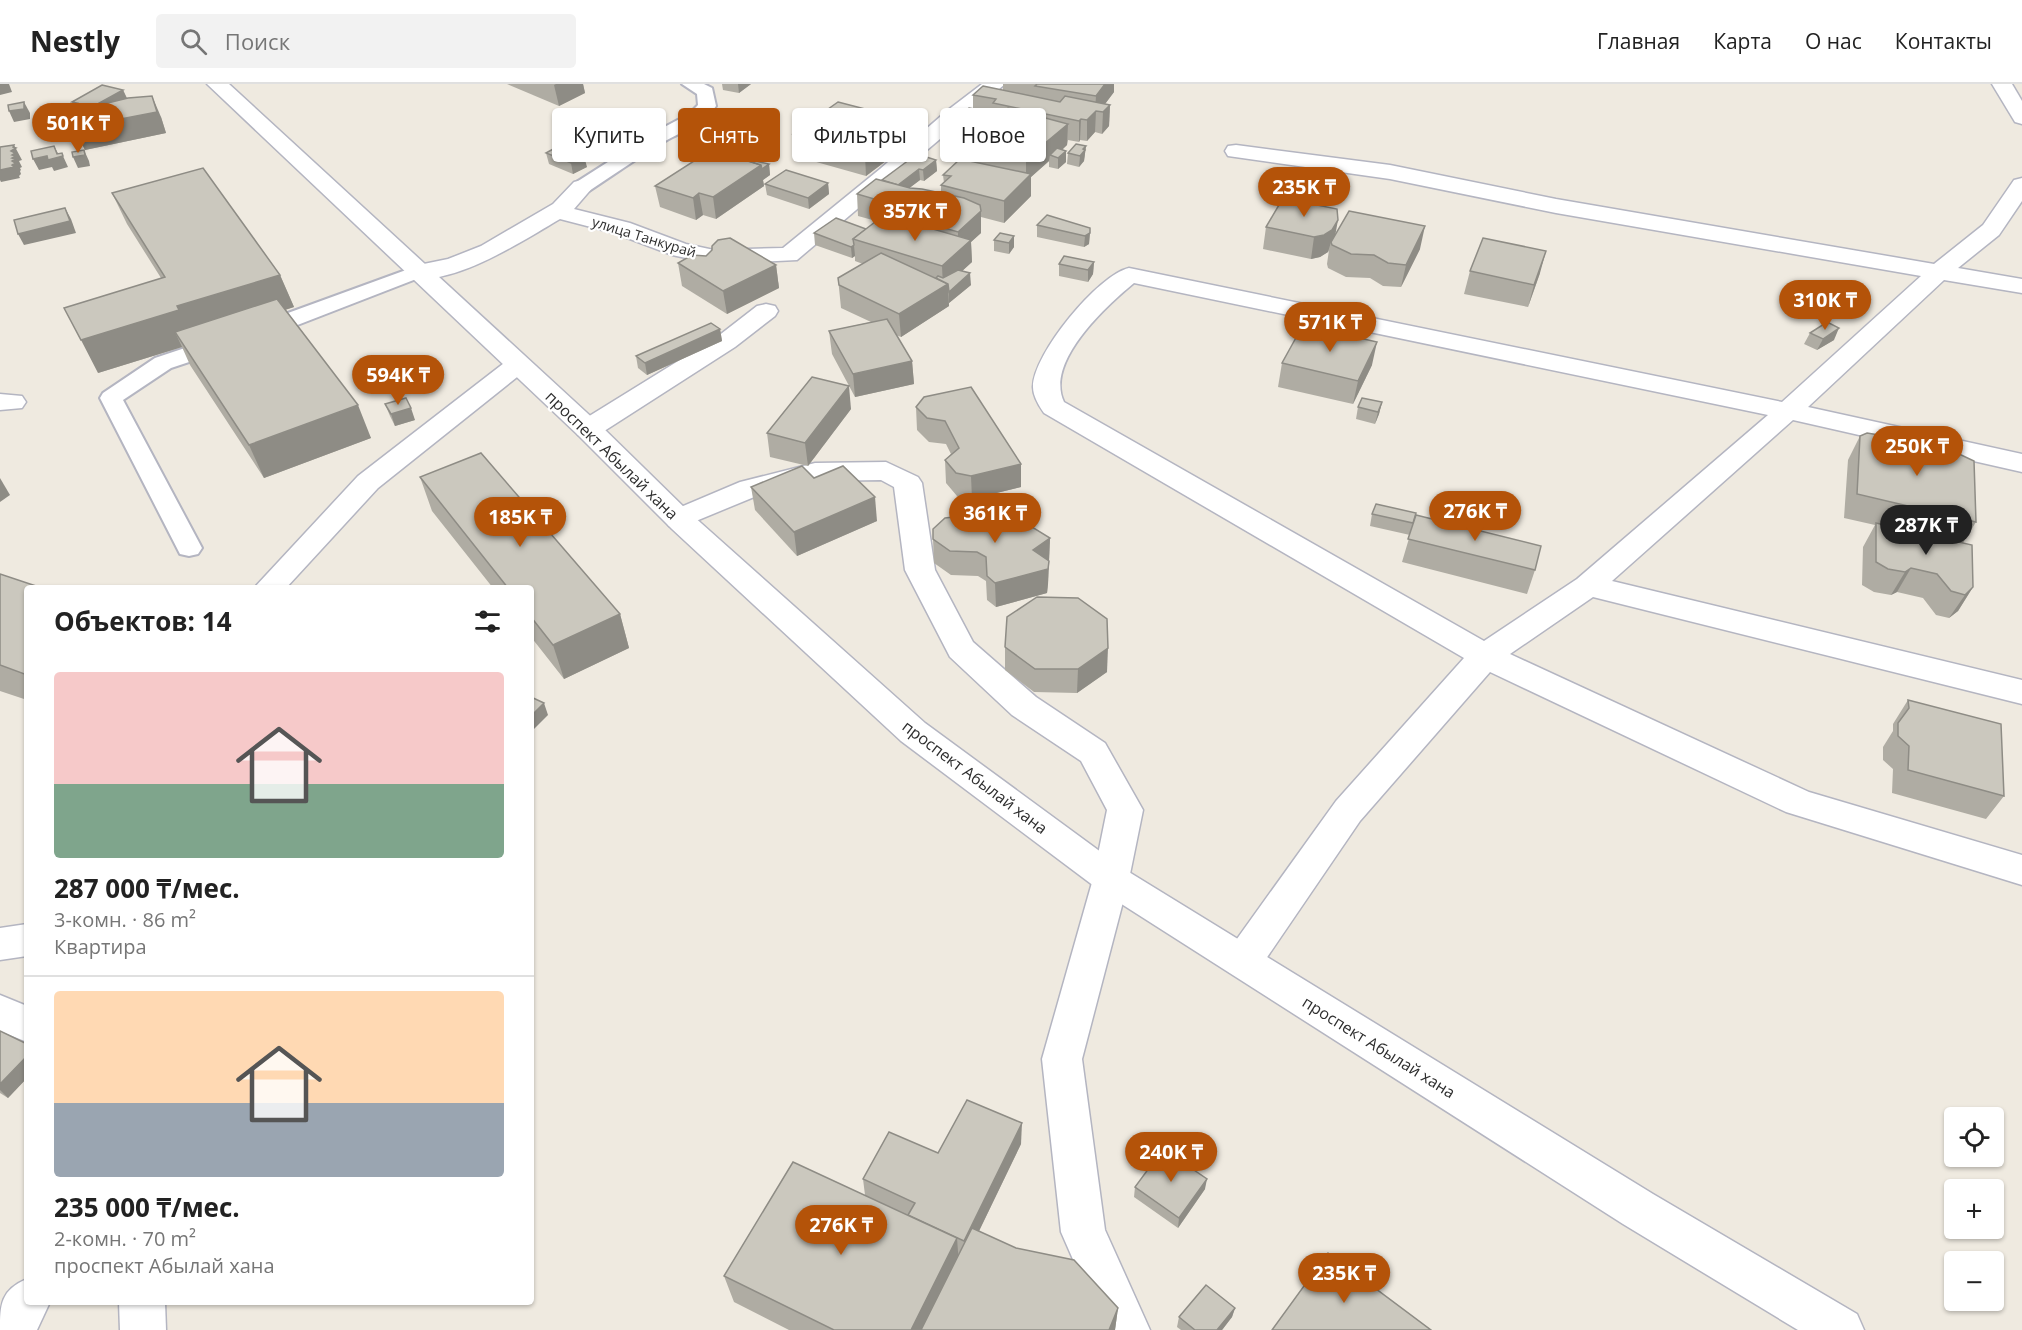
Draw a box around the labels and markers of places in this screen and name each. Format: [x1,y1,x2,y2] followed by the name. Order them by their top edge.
[29,103,127,154] pin: 501K ₸
[1255,167,1353,218] pin: 235K ₸
[866,191,964,242] pin: 357K ₸
[1776,280,1874,331] pin: 310K ₸
[1281,302,1379,353] pin: 571K ₸
[349,355,447,406] pin: 594K ₸
[1868,426,1966,477] pin: 250K ₸
[1426,491,1524,542] pin: 276K ₸
[946,493,1044,544] pin: 361K ₸
[471,497,569,548] pin: 185K ₸
[1877,505,1975,556] pin: 287K ₸
[1122,1132,1220,1183] pin: 240K ₸
[792,1205,890,1256] pin: 276K ₸
[1295,1253,1393,1304] pin: 235K ₸

